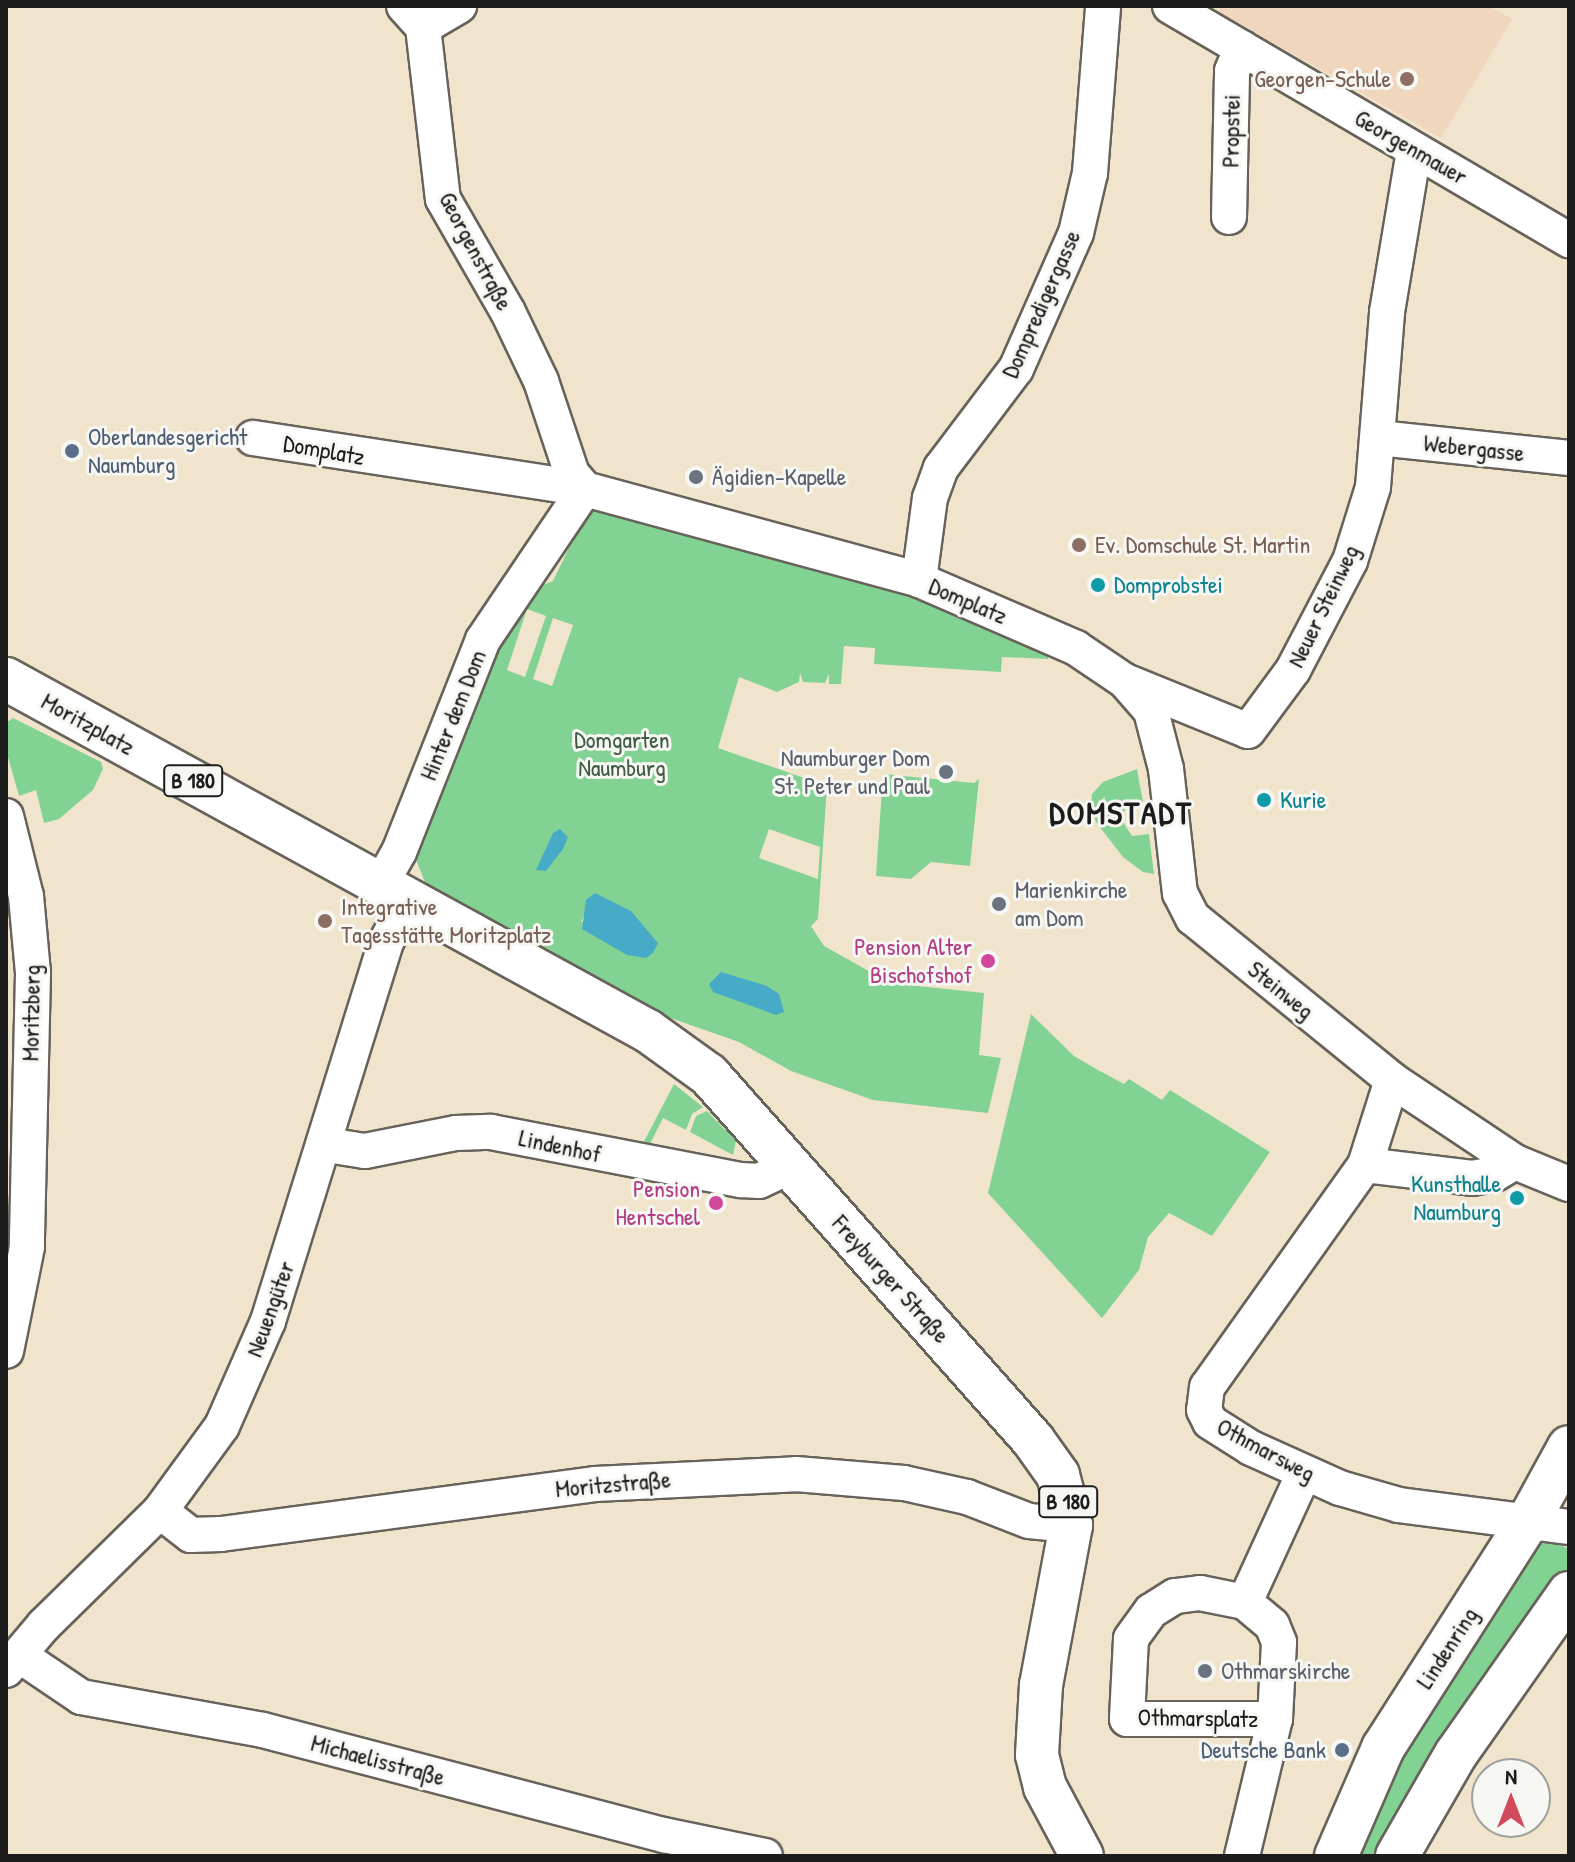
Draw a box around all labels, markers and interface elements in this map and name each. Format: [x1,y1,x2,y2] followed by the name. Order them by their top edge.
[1254,65,1391,93] place label: Georgen-Schule
[1398,70,1416,88] marker: Georgen-Schule
[1216,94,1246,168] street label: Propstei
[1350,103,1472,191] street label: Georgenmauer
[433,187,519,315] street label: Georgenstraße
[996,226,1086,382] street label: Dompredigergasse
[88,423,247,479] place label: Oberlandesgericht Naumburg
[1422,428,1526,468] street label: Webergasse
[281,429,367,471] street label: Domplatz
[63,442,81,460] marker: Oberlandesgericht Naumburg
[712,463,846,491] place label: Ägidien-Kapelle
[687,468,705,486] marker: Ägidien-Kapelle
[1095,531,1310,559] place label: Ev. Domschule St. Martin
[1070,536,1088,554] marker: Ev. Domschule St. Martin
[1281,540,1365,672] street label: Neuer Steinweg
[1114,571,1223,599] place label: Domprobstei
[925,572,1011,630] street label: Domplatz
[1089,576,1107,594] marker: Domprobstei
[414,646,492,784] street label: Hinter dem Dom
[37,687,139,761] street label: Moritzplatz
[574,726,670,782] park label: Domgarten Naumburg
[774,744,930,800] place label: Naumburger Dom St. Peter und Paul
[163,763,223,799] road number: B 180
[937,763,955,781] marker: Naumburger Dom St. Peter und Paul
[1280,786,1326,814] place label: Kurie
[1255,791,1273,809] marker: Kurie
[1049,794,1193,832] district label: DOMSTADT
[1015,876,1127,932] place label: Marienkirche am Dom
[341,893,551,949] place label: Integrative Tagesstätte Moritzplatz
[990,895,1008,913] marker: Marienkirche am Dom
[316,912,334,930] marker: Integrative Tagesstätte Moritzplatz
[854,933,972,989] place label: Pension Alter Bischofshof
[979,952,997,970] marker: Pension Alter Bischofshof
[1242,955,1320,1025] street label: Steinweg
[16,965,46,1061] street label: Moritzberg
[516,1123,604,1169] street label: Lindenhof
[1411,1170,1501,1226] place label: Kunsthalle Naumburg
[616,1175,700,1231] place label: Pension Hentschel
[1508,1189,1526,1207] marker: Kunsthalle Naumburg
[707,1194,725,1212] marker: Pension Hentschel
[826,1209,956,1349] street label: Freyburger Straße
[239,1257,301,1361] street label: Neuengüter
[1212,1412,1320,1488] street label: Othmarsweg
[554,1465,672,1503] street label: Moritzstraße
[1038,1484,1098,1520] road number: B 180
[1410,1602,1484,1694] street label: Lindenring
[1221,1657,1350,1685] place label: Othmarskirche
[1196,1662,1214,1680] marker: Othmarskirche
[1138,1703,1258,1733] street label: Othmarsplatz
[308,1728,448,1792] street label: Michaelisstraße
[1201,1736,1326,1764] place label: Deutsche Bank
[1333,1741,1351,1759] marker: Deutsche Bank
[1471,1758,1551,1838] north arrow
[1505,1761,1517,1791] text: N

